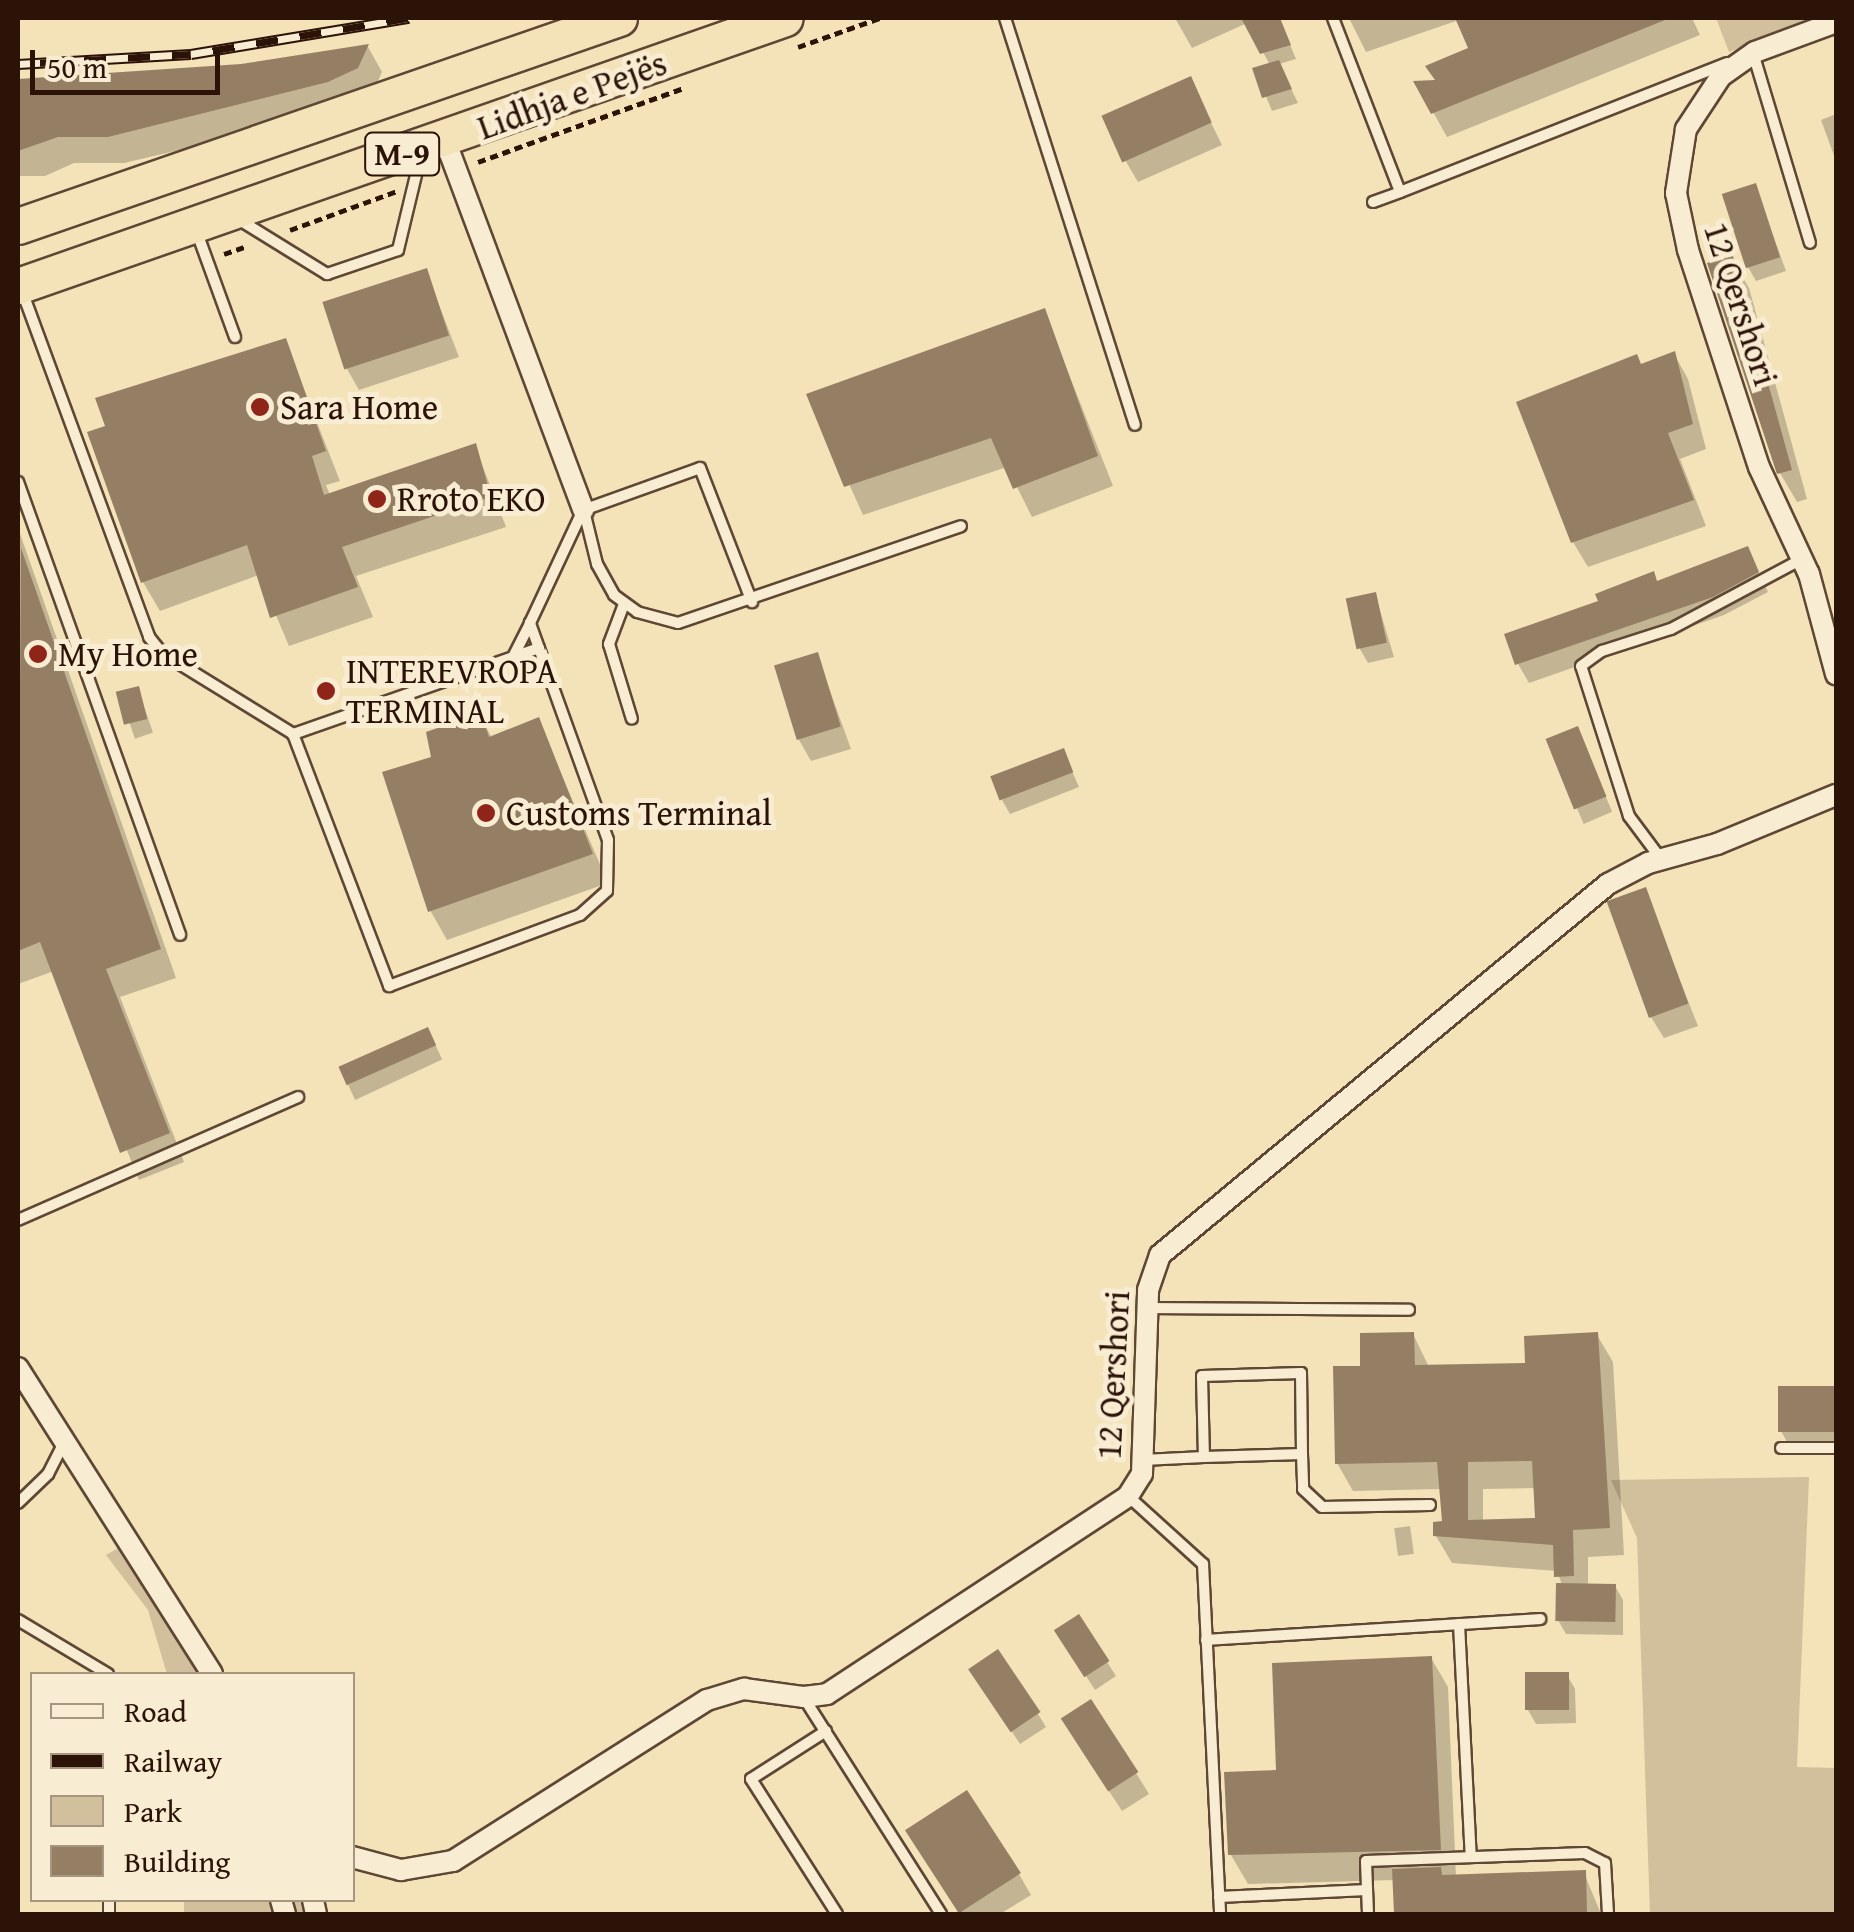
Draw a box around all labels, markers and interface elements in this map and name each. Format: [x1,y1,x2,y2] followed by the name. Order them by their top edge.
[35,30,225,92] scale bar
[472,41,672,149] street label: Lidhja e Pejës
[47,45,107,89] text: 50 m
[362,127,442,181] road number: M-9
[1695,217,1787,391] street label: 12 Qershori
[280,386,438,428] place label: Sara Home
[249,396,271,418] marker: Sara Home
[397,478,545,520] place label: Rroto EKO
[366,488,388,510] marker: Rroto EKO
[58,633,198,675] place label: My Home
[27,643,49,665] marker: My Home
[346,650,557,732] place label: INTEREVROPA TERMINAL
[315,680,337,702] marker: INTEREVROPA TERMINAL
[506,792,772,834] place label: Customs Terminal
[475,802,497,824] marker: Customs Terminal
[1088,1289,1138,1461] street label: 12 Qershori
[30,1672,355,1902] legend
[124,1689,187,1733] text: Road
[124,1739,222,1783] text: Railway
[124,1789,182,1833] text: Park
[124,1839,230,1883] text: Building

